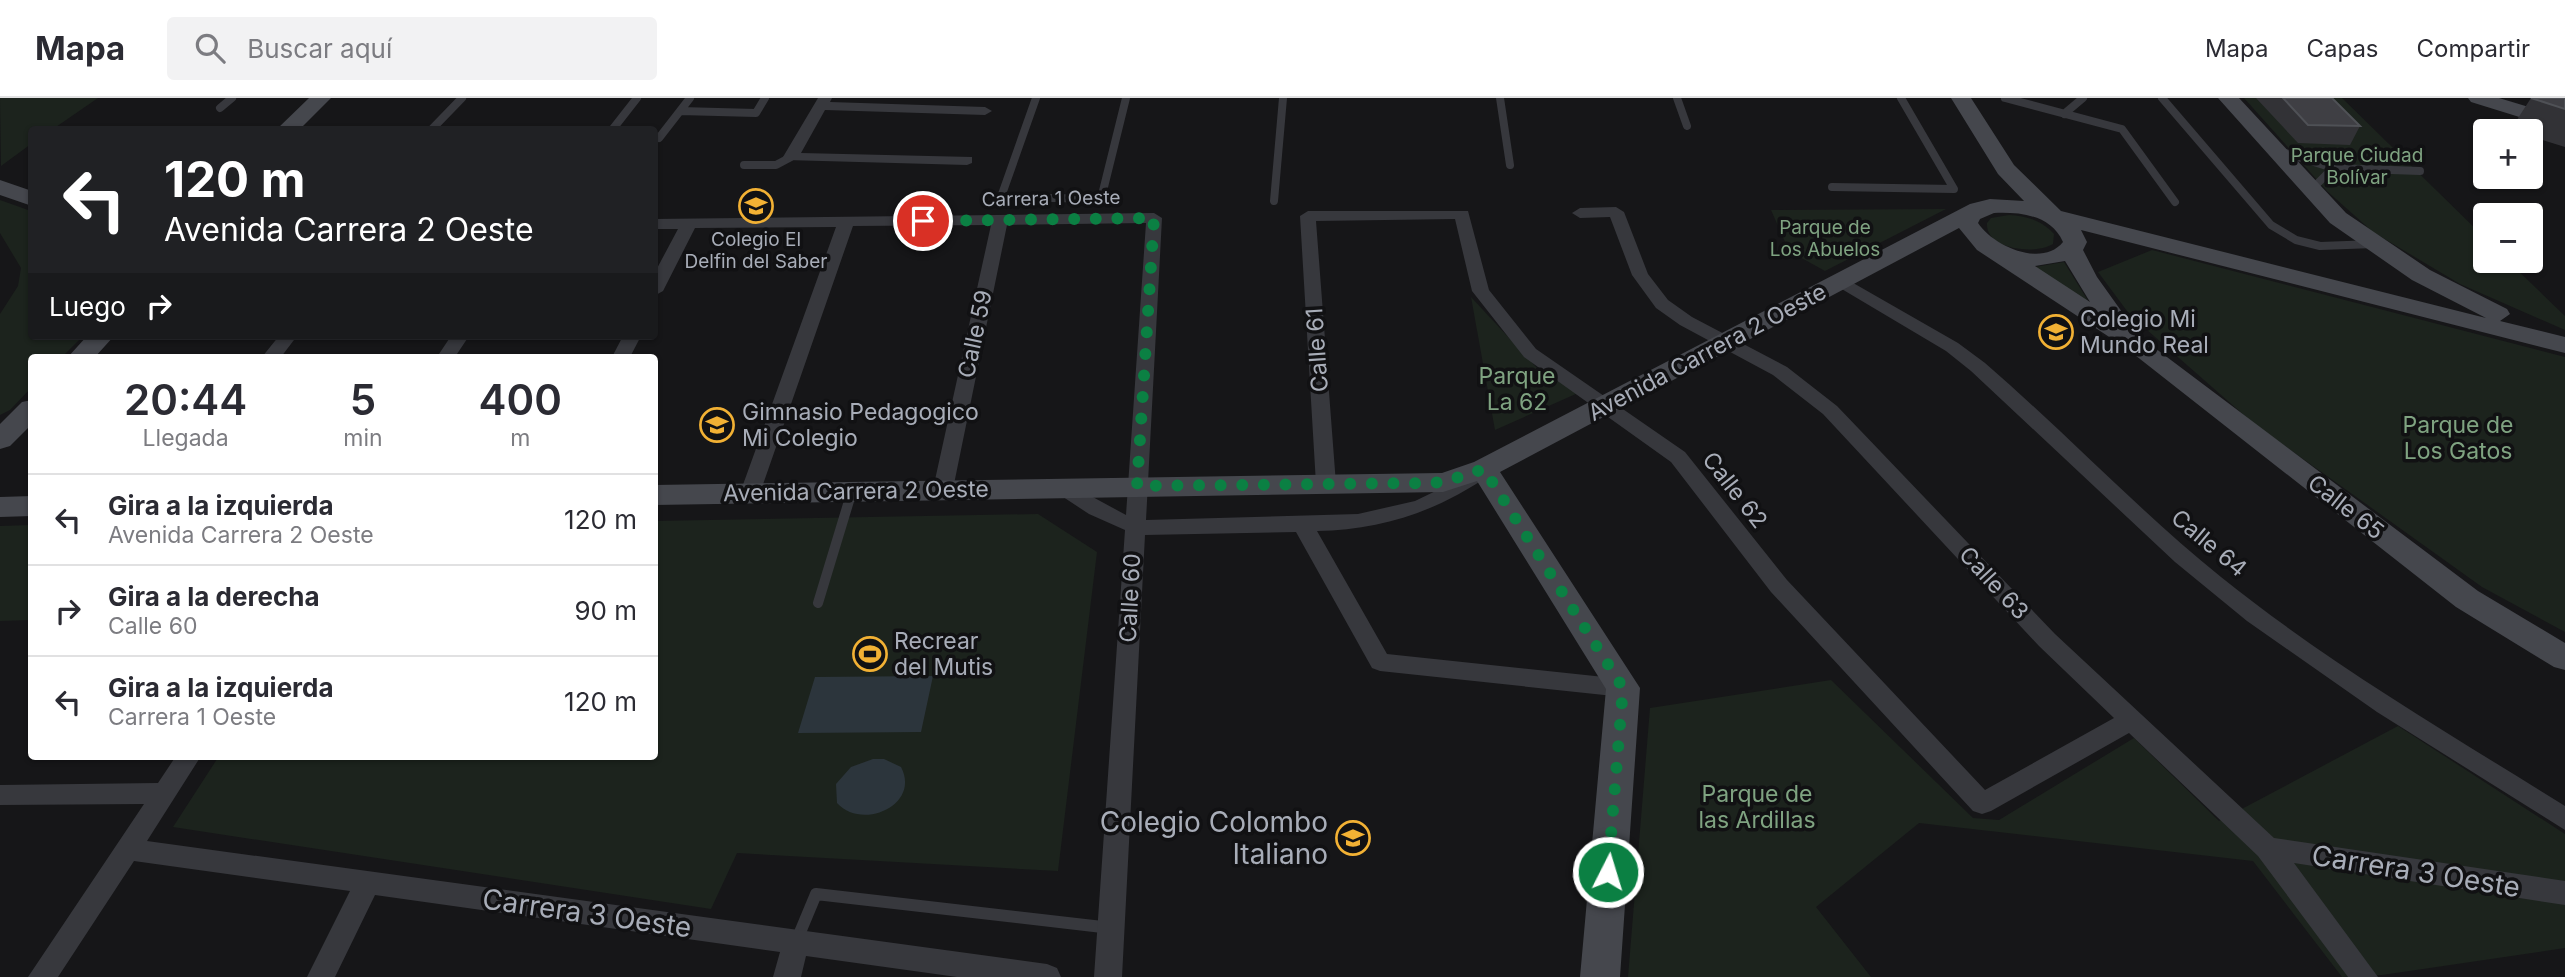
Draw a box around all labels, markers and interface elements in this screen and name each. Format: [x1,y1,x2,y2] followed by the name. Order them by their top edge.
[167,17,657,80] search box
[35,28,125,68] text: Mapa
[191,29,229,67] icon: search
[247,33,392,64] text: Buscar aquí
[2205,34,2268,63] text: Mapa
[2306,34,2379,63] text: Capas
[2417,34,2530,63] text: Compartir
[2473,119,2543,273] map controls
[2473,119,2543,189] button: +
[2291,144,2423,189] park label: Parque Ciudad Bolívar
[164,150,305,209] text: 120 m
[49,154,140,245] icon: left
[981,186,1121,211] street label: Carrera 1 Oeste
[737,187,775,225] school or university icon: Colegio El Delfin del Saber
[893,191,953,251] pin
[904,202,942,240] icon: arrive
[2473,203,2543,273] button: −
[164,210,534,249] text: Avenida Carrera 2 Oeste
[1770,216,1880,261] park label: Parque de Los Abuelos
[685,228,827,273] place label: Colegio El Delfin del Saber
[1583,277,1831,427] street label: Avenida Carrera 2 Oeste
[140,287,178,325] icon: right
[952,288,998,380] street label: Calle 59
[49,291,126,322] text: Luego
[2080,305,2209,359] place label: Colegio Mi Mundo Real
[1300,307,1334,393] street label: Calle 61
[2037,313,2075,351] school or university icon: Colegio Mi Mundo Real
[1479,362,1555,416] park label: Parque La 62
[124,374,247,425] text: 20:44
[350,374,376,425] text: 5
[479,374,562,425] text: 400
[742,398,979,452] place label: Gimnasio Pedagogico Mi Colegio
[698,406,736,444] school or university icon: Gimnasio Pedagogico Mi Colegio
[2403,411,2513,465] park label: Parque de Los Gatos
[143,424,229,452] text: Llegada
[343,424,383,452] text: min
[510,424,530,452] text: m
[1697,446,1773,534] street label: Calle 62
[2302,469,2390,545] street label: Calle 65
[723,475,989,507] street label: Avenida Carrera 2 Oeste
[108,490,334,521] text: Gira a la izquierda
[49,501,87,539] icon: left
[2166,503,2252,583] street label: Calle 64
[564,504,637,535] text: 120 m
[108,521,374,549] text: Avenida Carrera 2 Oeste
[1953,541,2035,625] street label: Calle 63
[1114,553,1146,643] street label: Calle 60
[108,581,320,612] text: Gira a la derecha
[49,592,87,630] icon: right
[574,595,637,626] text: 90 m
[108,612,198,640] text: Calle 60
[894,627,993,681] place label: Recrear del Mutis
[851,635,889,673] sports icon: Recrear del Mutis
[108,672,334,703] text: Gira a la izquierda
[49,683,87,721] icon: left
[564,686,637,717] text: 120 m
[108,703,276,731] text: Carrera 1 Oeste
[1698,780,1816,834] park label: Parque de las Ardillas
[1100,805,1328,871] place label: Colegio Colombo Italiano
[1334,819,1372,857] school or university icon: Colegio Colombo Italiano
[1571,835,1645,909] position arrow
[2309,838,2523,904] street label: Carrera 3 Oeste
[480,882,694,944] street label: Carrera 3 Oeste

